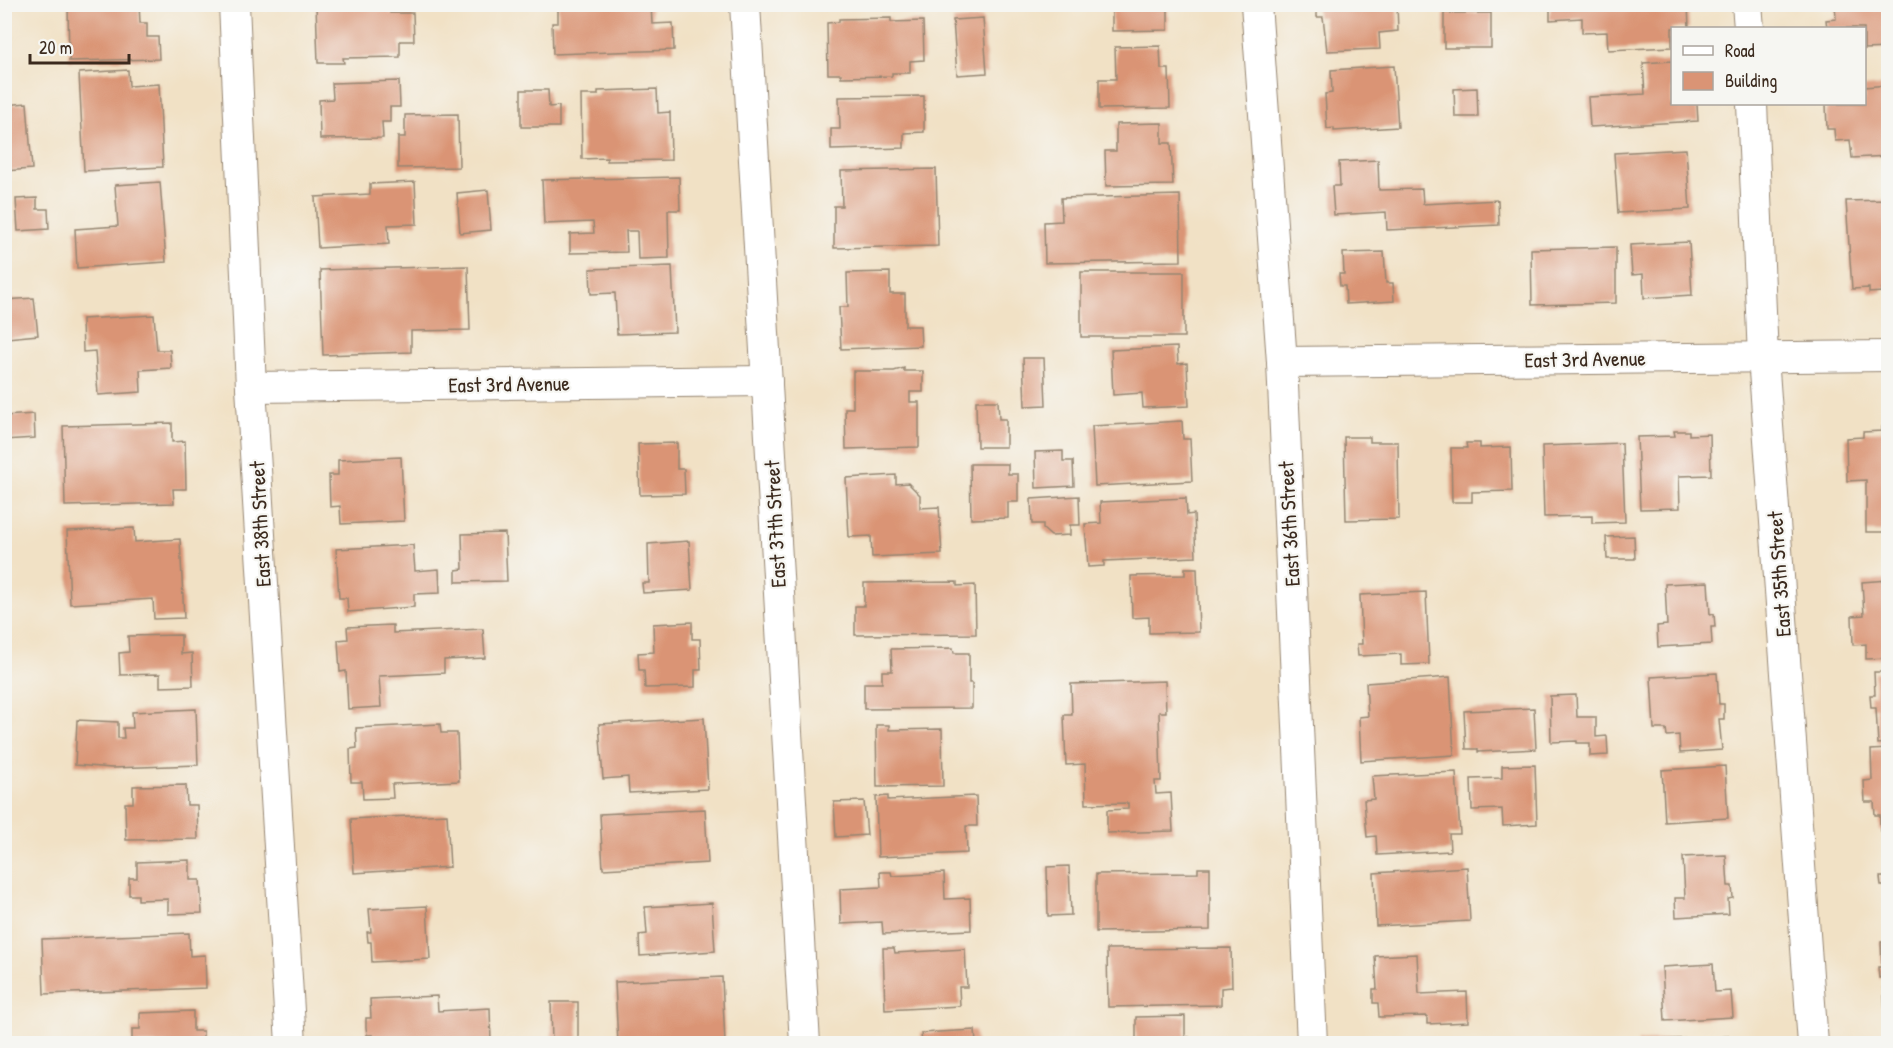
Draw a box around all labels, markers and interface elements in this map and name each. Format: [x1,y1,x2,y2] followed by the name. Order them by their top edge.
[30,27,129,65] scale bar
[1671,27,1866,105] legend
[39,35,72,60] text: 20 m
[1725,38,1755,63] text: Road
[1725,68,1777,93] text: Building
[1524,343,1646,375] street label: East 3rd Avenue
[448,368,570,400] street label: East 3rd Avenue
[757,459,793,588] street label: East 37th Street
[242,460,278,588] street label: East 38th Street
[1271,460,1307,587] street label: East 36th Street
[1760,510,1798,638] street label: East 35th Street

